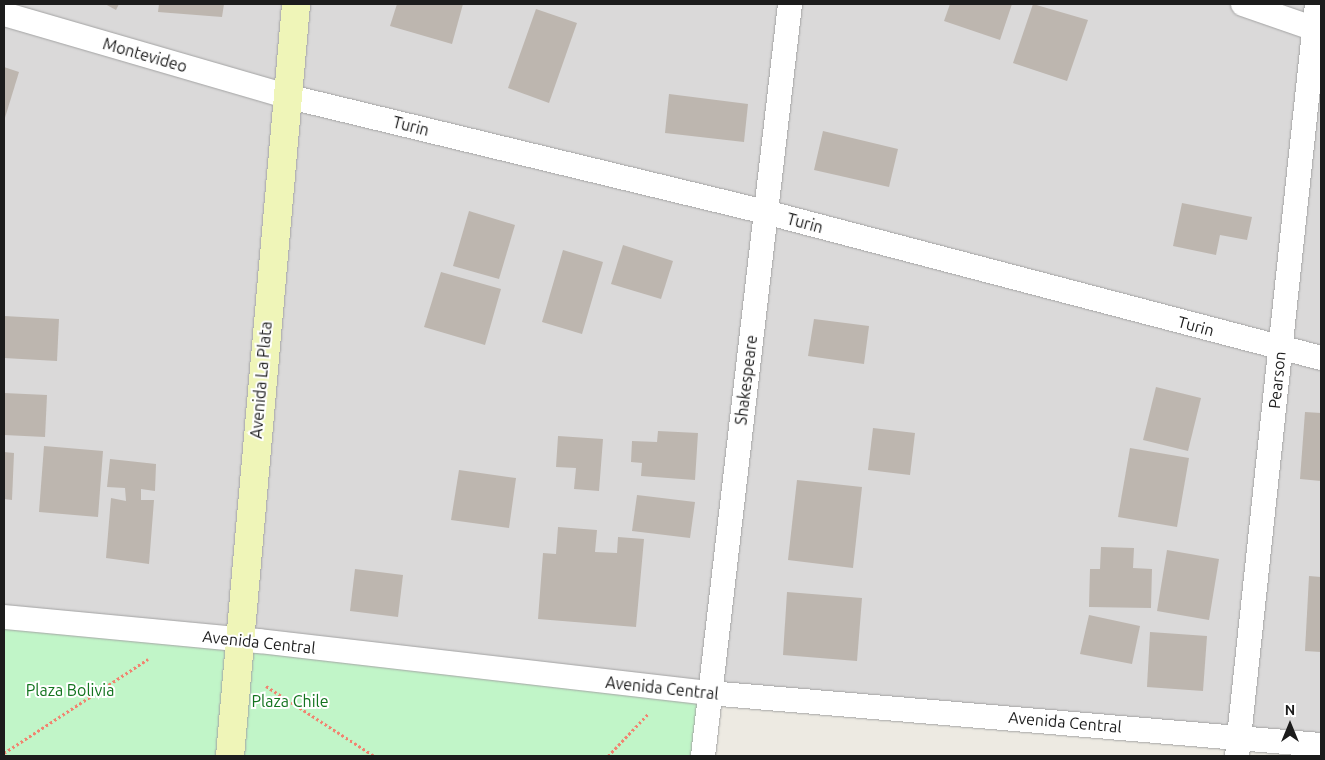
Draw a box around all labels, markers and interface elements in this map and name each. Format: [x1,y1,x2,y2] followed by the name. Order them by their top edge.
[101,34,189,76] street label: Montevideo
[391,112,431,140] street label: Turin
[785,209,825,237] street label: Turin
[1176,312,1216,340] street label: Turin
[246,321,276,439] street label: Avenida La Plata
[731,334,761,426] street label: Shakespeare
[1264,350,1290,410] street label: Pearson
[202,627,316,657] street label: Avenida Central
[605,673,719,703] street label: Avenida Central
[26,680,114,700] park label: Plaza Bolivia
[251,691,329,711] park label: Plaza Chile
[1265,700,1315,750] north arrow
[1285,702,1295,718] text: N
[1008,707,1122,737] street label: Avenida Central

